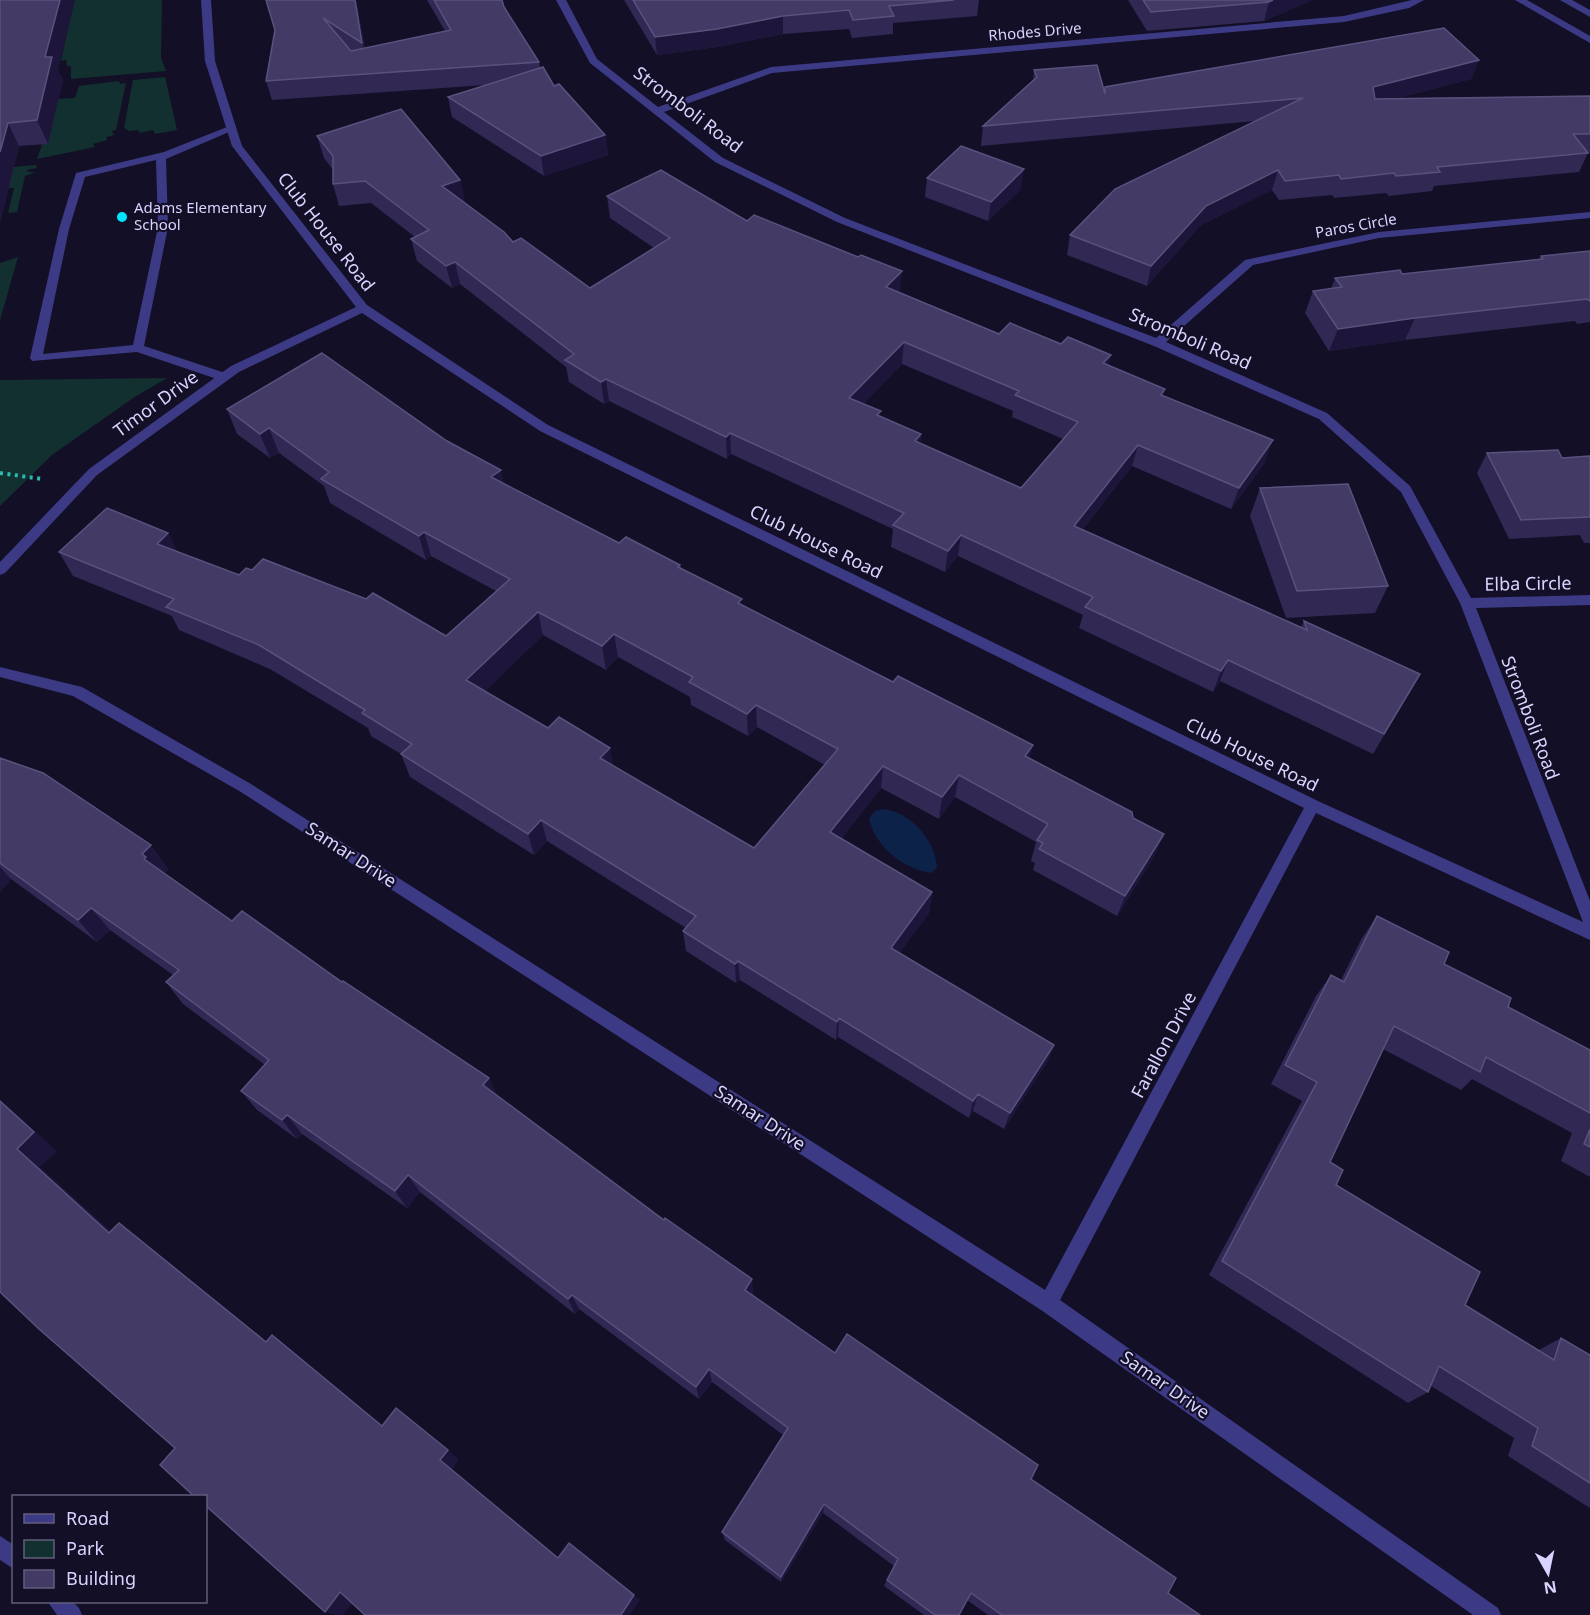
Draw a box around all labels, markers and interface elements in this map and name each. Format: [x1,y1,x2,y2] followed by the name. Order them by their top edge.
[987,17,1082,45] street label: Rhodes Drive
[629,60,748,158] street label: Stromboli Road
[273,167,381,296] street label: Club House Road
[134,197,267,234] place label: Adams Elementary School
[1314,208,1398,242] street label: Paros Circle
[115,210,129,224] marker: Adams Elementary School
[1126,302,1255,375] street label: Stromboli Road
[108,364,203,442] street label: Timor Drive
[746,499,887,584] street label: Club House Road
[1484,570,1572,596] street label: Elba Circle
[1496,652,1565,783] street label: Stromboli Road
[1182,712,1323,797] street label: Club House Road
[302,816,402,892] street label: Samar Drive
[1125,987,1201,1102] street label: Farallon Drive
[711,1079,811,1155] street label: Samar Drive
[1116,1345,1215,1424] street label: Samar Drive
[12,1495,207,1603] legend
[66,1506,109,1530] text: Road
[66,1536,104,1560] text: Park
[1518,1543,1578,1603] north arrow
[66,1566,136,1590] text: Building
[1542,1576,1558,1600] text: N

